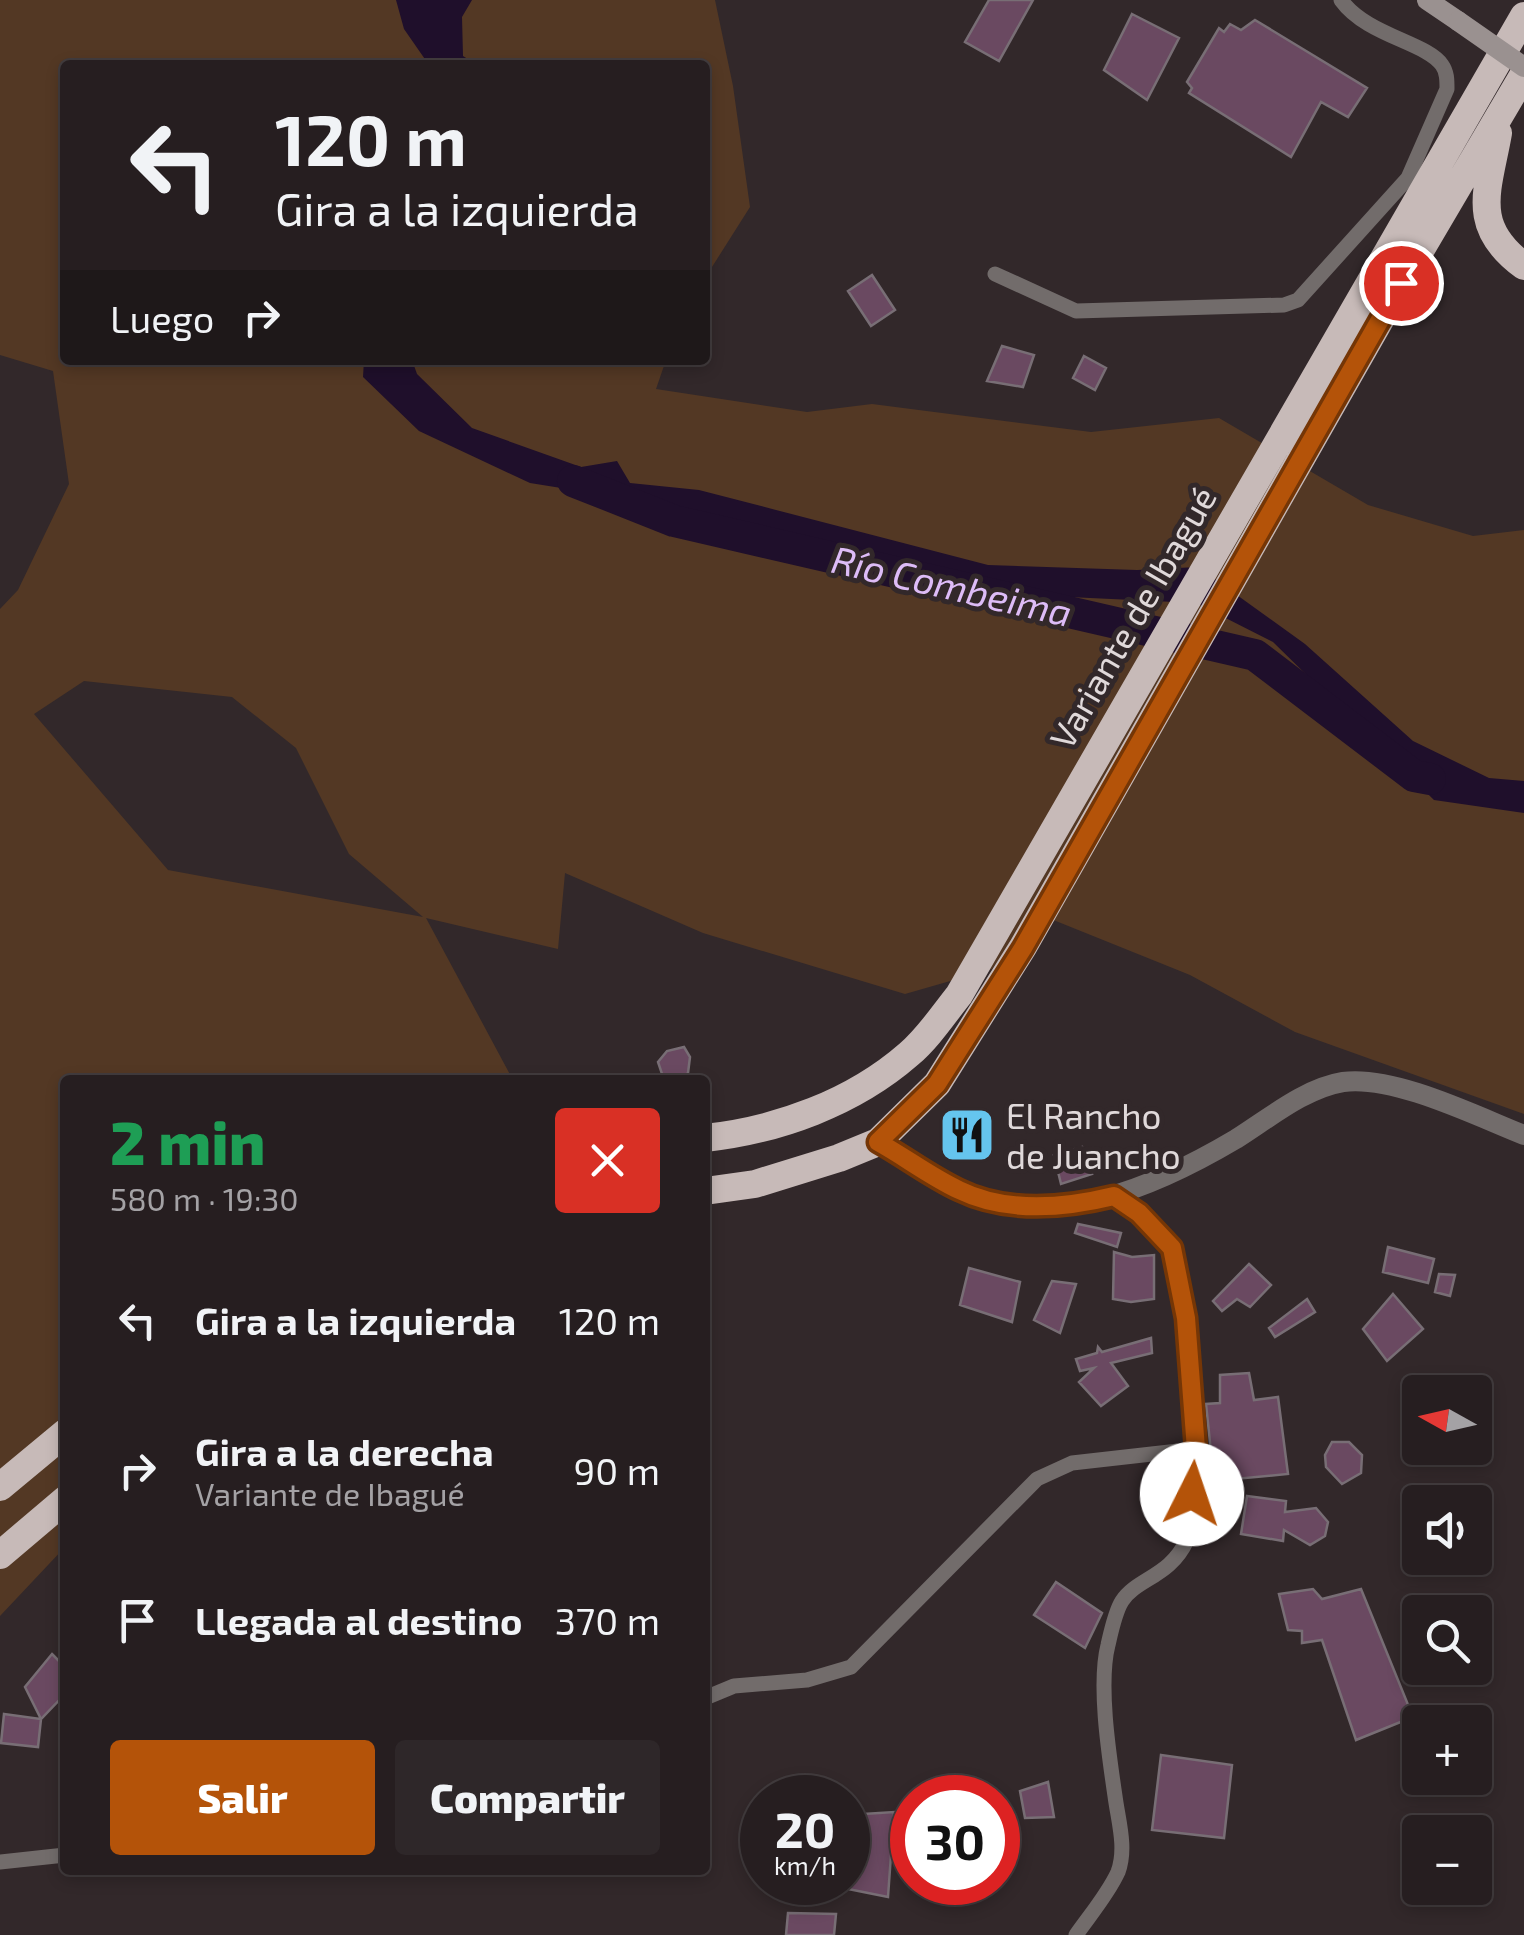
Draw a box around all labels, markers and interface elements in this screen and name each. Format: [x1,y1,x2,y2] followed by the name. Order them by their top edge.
[275,96,467,180] text: 120 m
[110,100,240,230] icon: left
[275,181,639,235] text: Gira a la izquierda
[1359,241,1444,326] pin
[1374,256,1429,311] icon: arrive
[234,290,289,345] icon: right
[110,295,214,341] text: Luego
[1040,479,1224,755] street label: Variante de Ibagué
[827,535,1077,635] water label: Río Combeima
[1006,1094,1181,1176] place label: El Rancho de Juancho
[110,1105,265,1177] text: 2 min
[937,1105,997,1165] restaurant icon: El Rancho de Juancho
[555,1108,660,1213] button: close
[110,1179,299,1217] text: 580 m · 19:30
[110,1293,165,1348] icon: left
[195,1297,516,1343] text: Gira a la izquierda
[559,1297,660,1343] text: 120 m
[1402,1375,1492,1465] north arrow
[1402,1375,1492,1905] map controls
[195,1428,494,1474] text: Gira a la derecha
[1140,1442,1244,1546] position arrow
[110,1443,165,1498] icon: right
[574,1447,660,1493] text: 90 m
[195,1474,465,1512] text: Variante de Ibagué
[1402,1485,1492,1575] button: sound
[110,1593,165,1648] icon: arrive
[1402,1595,1492,1685] button: search
[195,1597,523,1643] text: Llegada al destino
[555,1597,660,1643] text: 370 m
[1402,1705,1492,1795] button: +
[110,1740,375,1855] button: Salir
[395,1740,660,1855] button: Compartir
[890,1775,1020,1905] speed limit sign: 30
[775,1798,835,1858] text: 20
[1402,1815,1492,1905] button: −
[774,1850,836,1880] text: km/h

